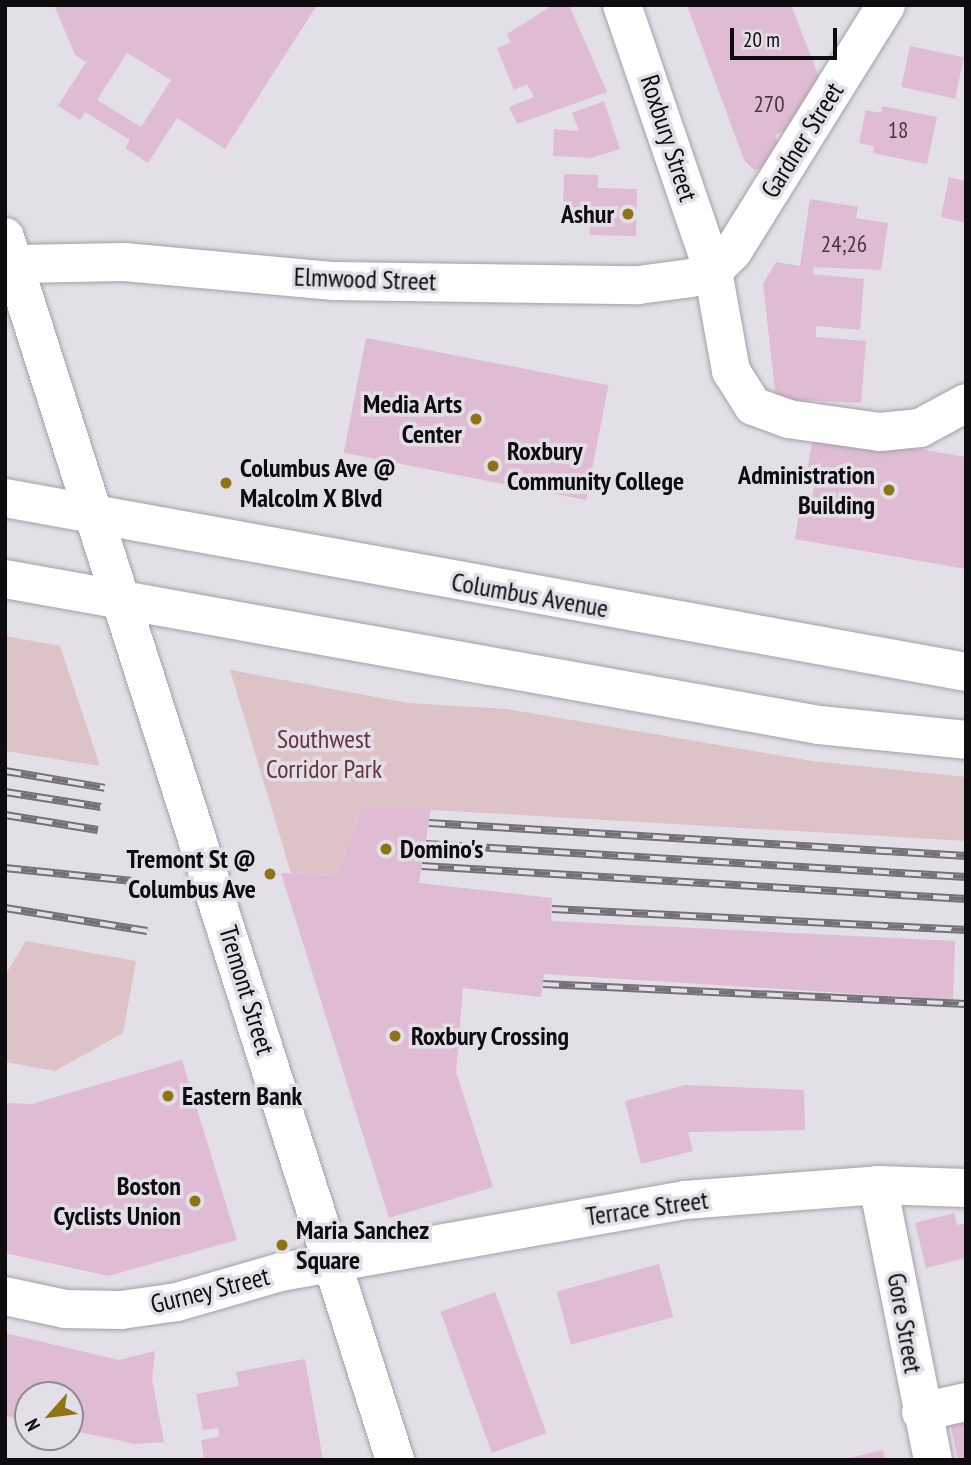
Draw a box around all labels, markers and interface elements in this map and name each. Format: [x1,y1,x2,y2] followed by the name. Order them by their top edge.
[733,14,840,58] scale bar
[743,26,780,53] text: 20 m
[634,71,704,205] street label: Roxbury Street
[754,77,850,203] street label: Gardner Street
[753,90,785,118] house number: 270
[888,116,908,144] house number: 18
[561,198,614,230] place label: Ashur
[620,206,636,222] marker: Ashur
[821,230,867,258] house number: 24;26
[293,261,437,297] street label: Elmwood Street
[362,388,462,450] place label: Media Arts Center
[468,411,484,427] marker: Media Arts Center
[507,435,685,496] place label: Roxbury Community College
[240,452,397,514] place label: Columbus Ave @ Malcolm X Blvd
[485,458,501,474] marker: Roxbury Community College
[738,459,875,520] place label: Administration Building
[218,475,234,491] marker: Columbus Ave @ Malcolm X Blvd
[881,482,897,498] marker: Administration Building
[449,566,611,624] street label: Columbus Avenue
[266,723,382,784] park label: Southwest Corridor Park
[400,833,483,865] place label: Domino's
[378,841,394,857] marker: Domino's
[127,843,256,904] place label: Tremont St @ Columbus Ave
[262,866,278,882] marker: Tremont St @ Columbus Ave
[213,922,281,1058] street label: Tremont Street
[411,1020,570,1052] place label: Roxbury Crossing
[385,1026,405,1046] marker: Roxbury Crossing
[182,1080,302,1112] place label: Eastern Bank
[160,1088,176,1104] marker: Eastern Bank
[54,1170,181,1232] place label: Boston Cyclists Union
[584,1184,710,1232] street label: Terrace Street
[187,1193,203,1209] marker: Boston Cyclists Union
[296,1214,429,1276] place label: Maria Sanchez Square
[274,1237,290,1253] marker: Maria Sanchez Square
[147,1260,273,1320] street label: Gurney Street
[881,1270,929,1376] street label: Gore Street
[14,1381,84,1451] north arrow
[19,1415,45,1435] text: N

